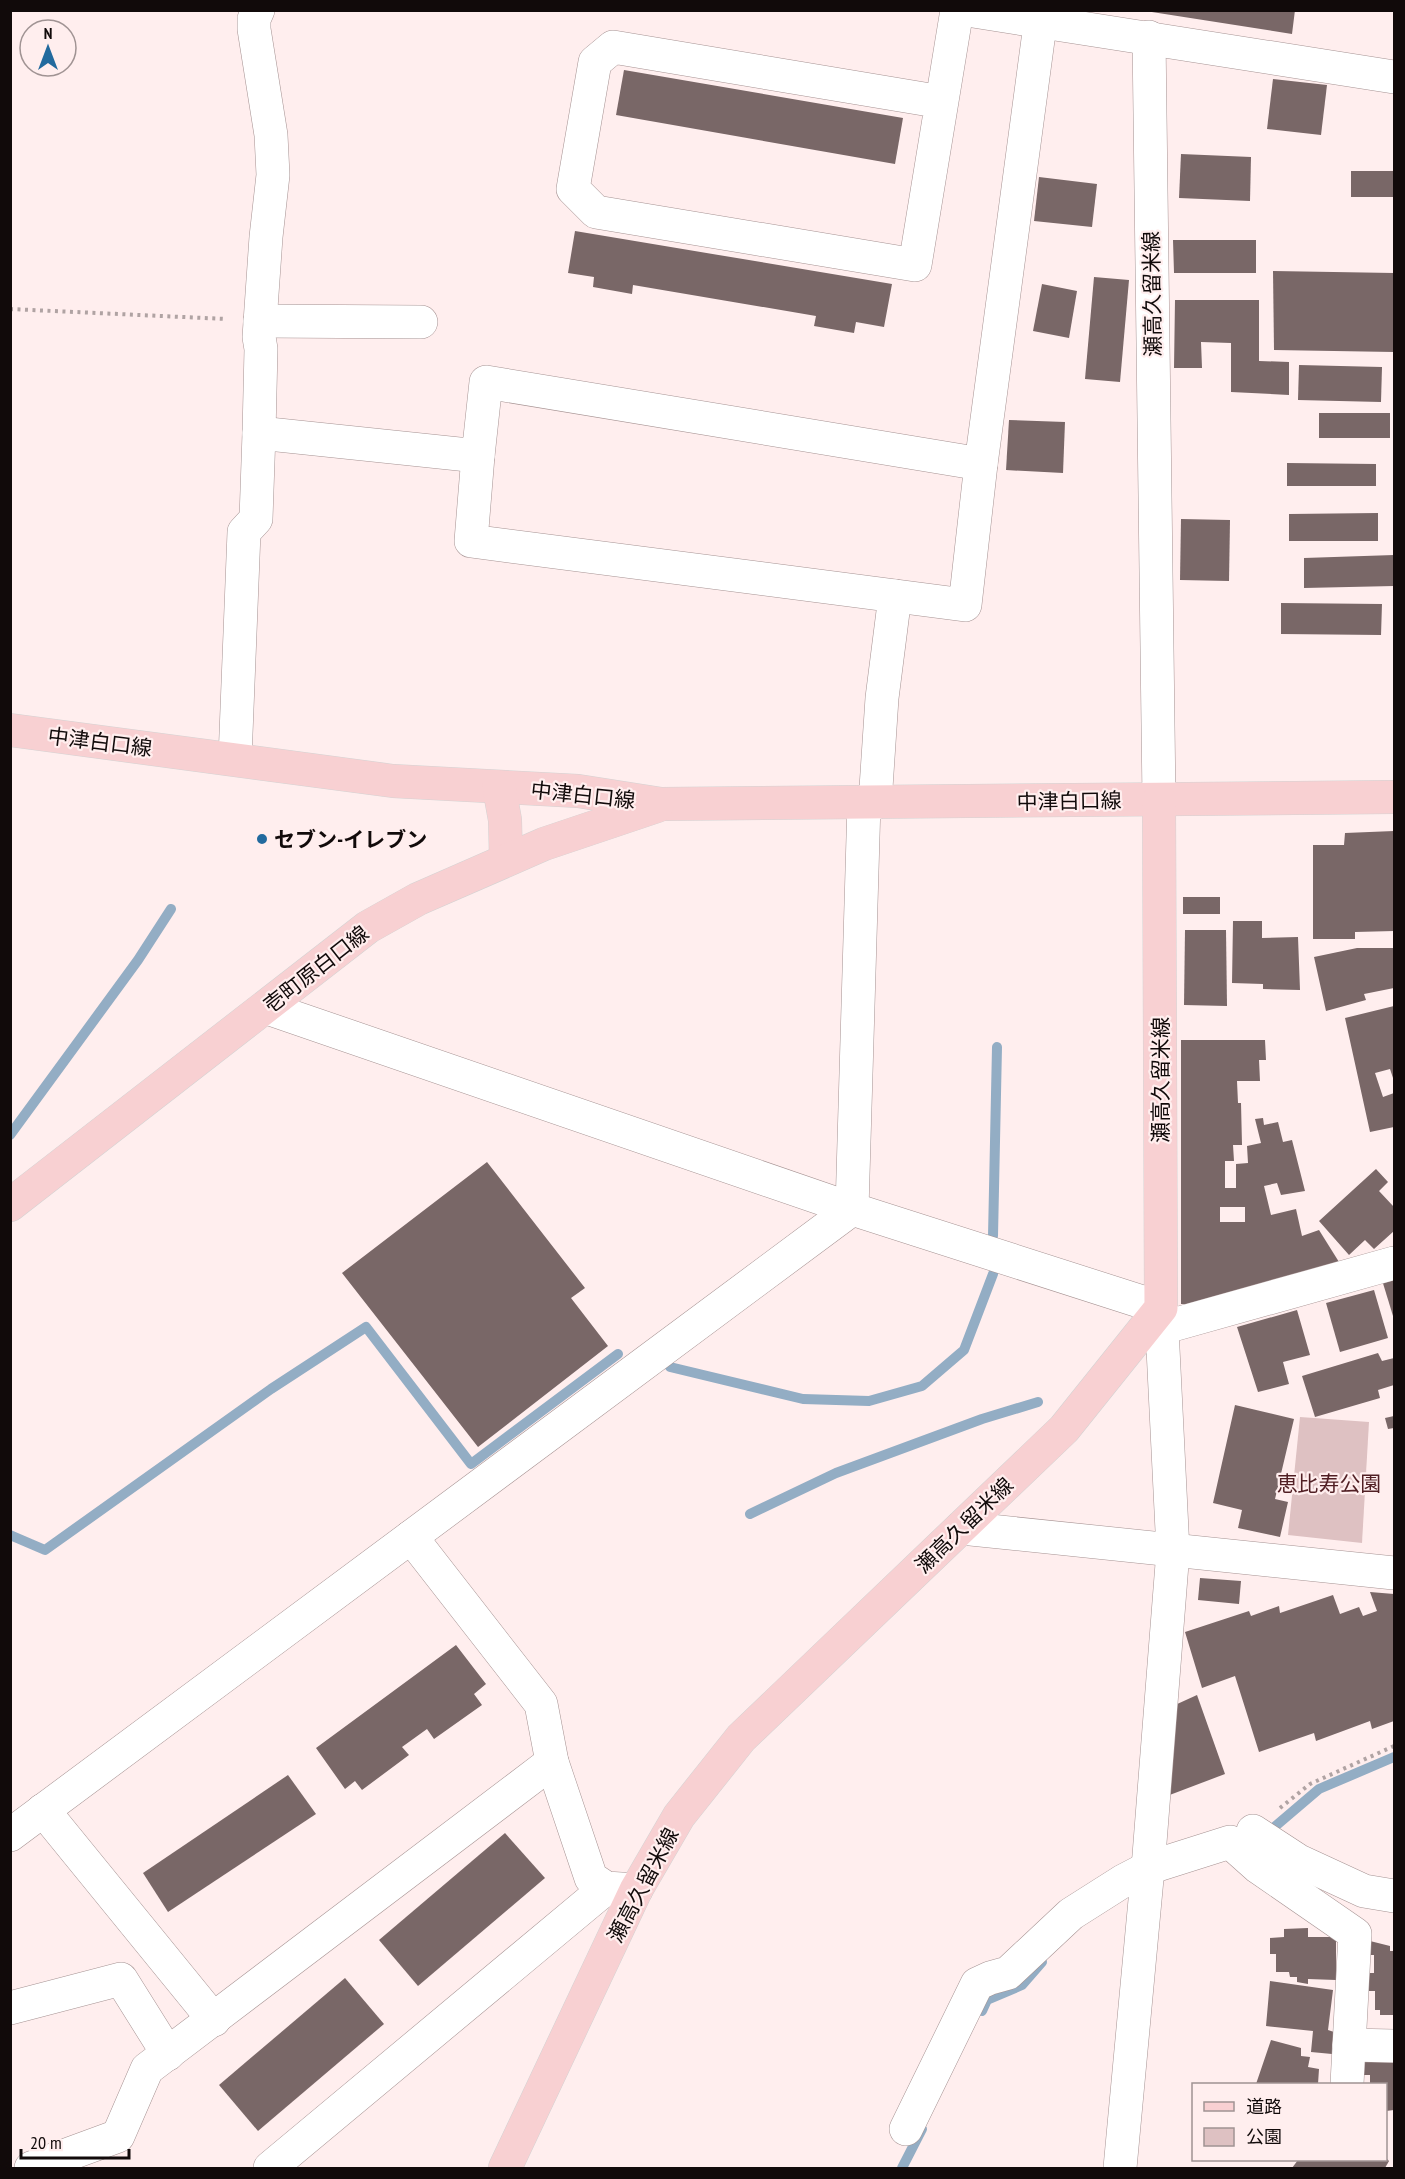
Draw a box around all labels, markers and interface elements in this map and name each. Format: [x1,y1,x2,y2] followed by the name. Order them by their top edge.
[18,18,78,78] north arrow
[44,23,52,43] text: N
[1137,231,1167,357] street label: 瀬高久留米線
[46,722,154,762] street label: 中津白口線
[529,776,637,814] street label: 中津白口線
[1016,787,1122,815] street label: 中津白口線
[274,826,427,853] place label: セブン-イレブン
[255,832,269,846] marker: セブン-イレブン
[258,920,374,1018] street label: 壱町原白口線
[1147,1017,1174,1143] street label: 瀬高久留米線
[1277,1470,1382,1497] park label: 恵比寿公園
[909,1472,1019,1578] street label: 瀬高久留米線
[602,1823,684,1947] street label: 瀬高久留米線
[1192,2083,1387,2161] legend
[1246,2095,1282,2118] text: 道路
[21,2122,129,2160] scale bar
[1246,2125,1282,2148] text: 公園
[30,2131,62,2154] text: 20 m

